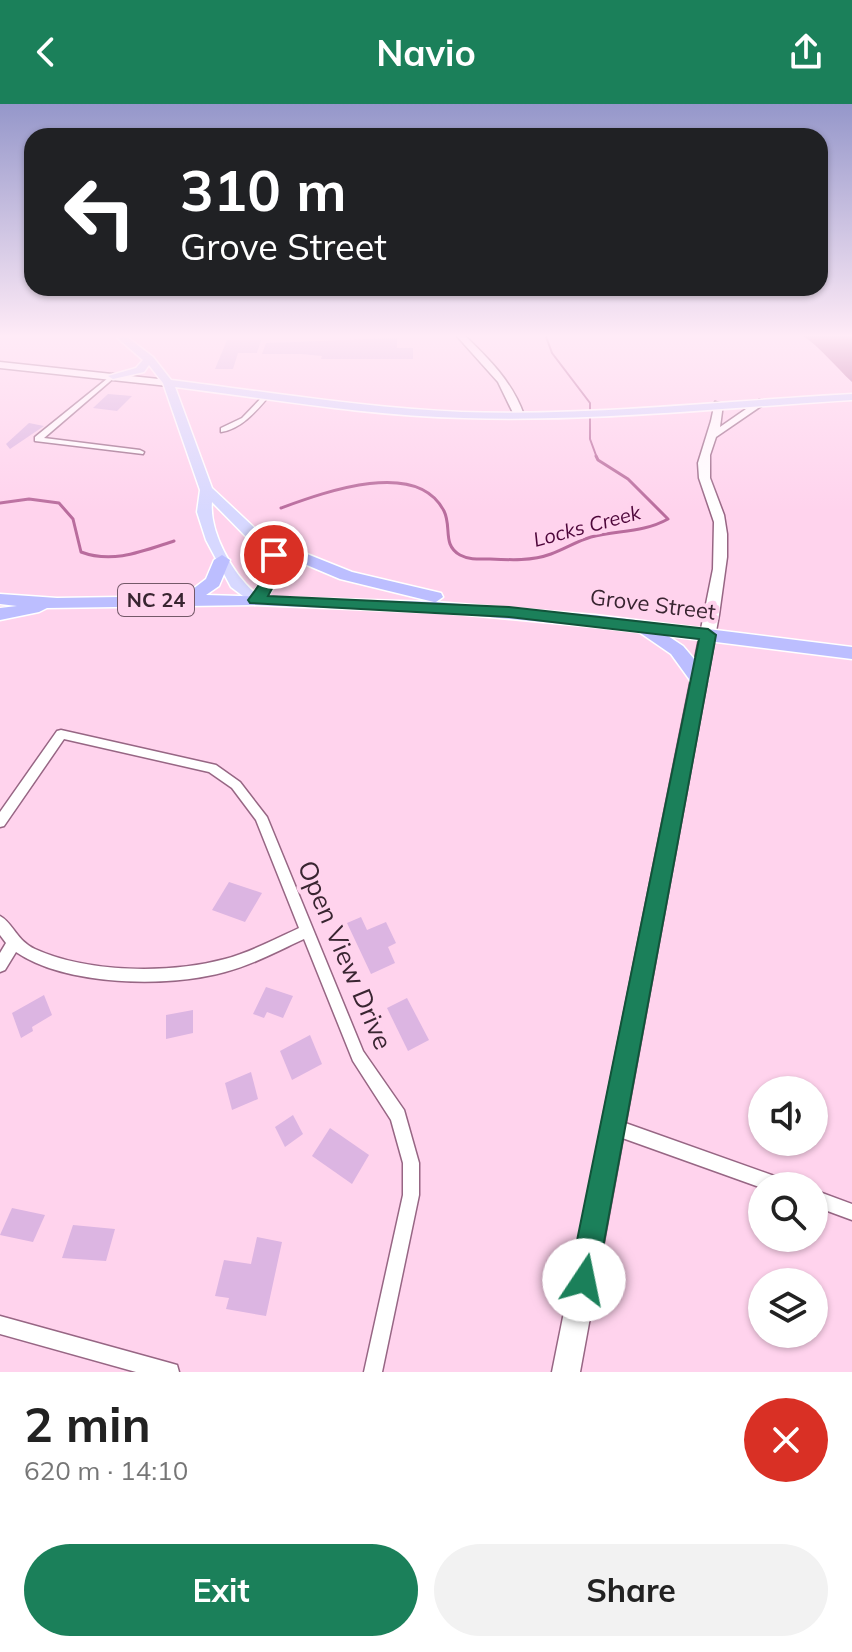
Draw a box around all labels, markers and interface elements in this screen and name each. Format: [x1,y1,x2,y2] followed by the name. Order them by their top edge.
[24,30,68,74] icon: back
[376,30,476,75] text: Navio
[784,30,828,74] icon: share
[180,155,347,225] text: 310 m
[48,160,152,264] icon: left
[180,224,387,269] text: Grove Street
[530,499,644,552] water label: Locks Creek
[240,521,308,589] pin
[252,533,296,577] icon: arrive
[589,582,718,626] street label: Grove Street
[118,584,194,616] road number: NC 24
[291,855,400,1054] street label: Open View Drive
[748,1076,828,1348] map controls
[748,1076,828,1156] button: sound
[748,1172,828,1252] button: search
[542,1238,626,1322] position arrow
[748,1268,828,1348] button: layers
[24,1394,151,1454] text: 2 min
[744,1398,828,1482] button: close
[24,1454,188,1487] text: 620 m · 14:10
[24,1544,418,1636] button: Exit
[434,1544,828,1636] button: Share

